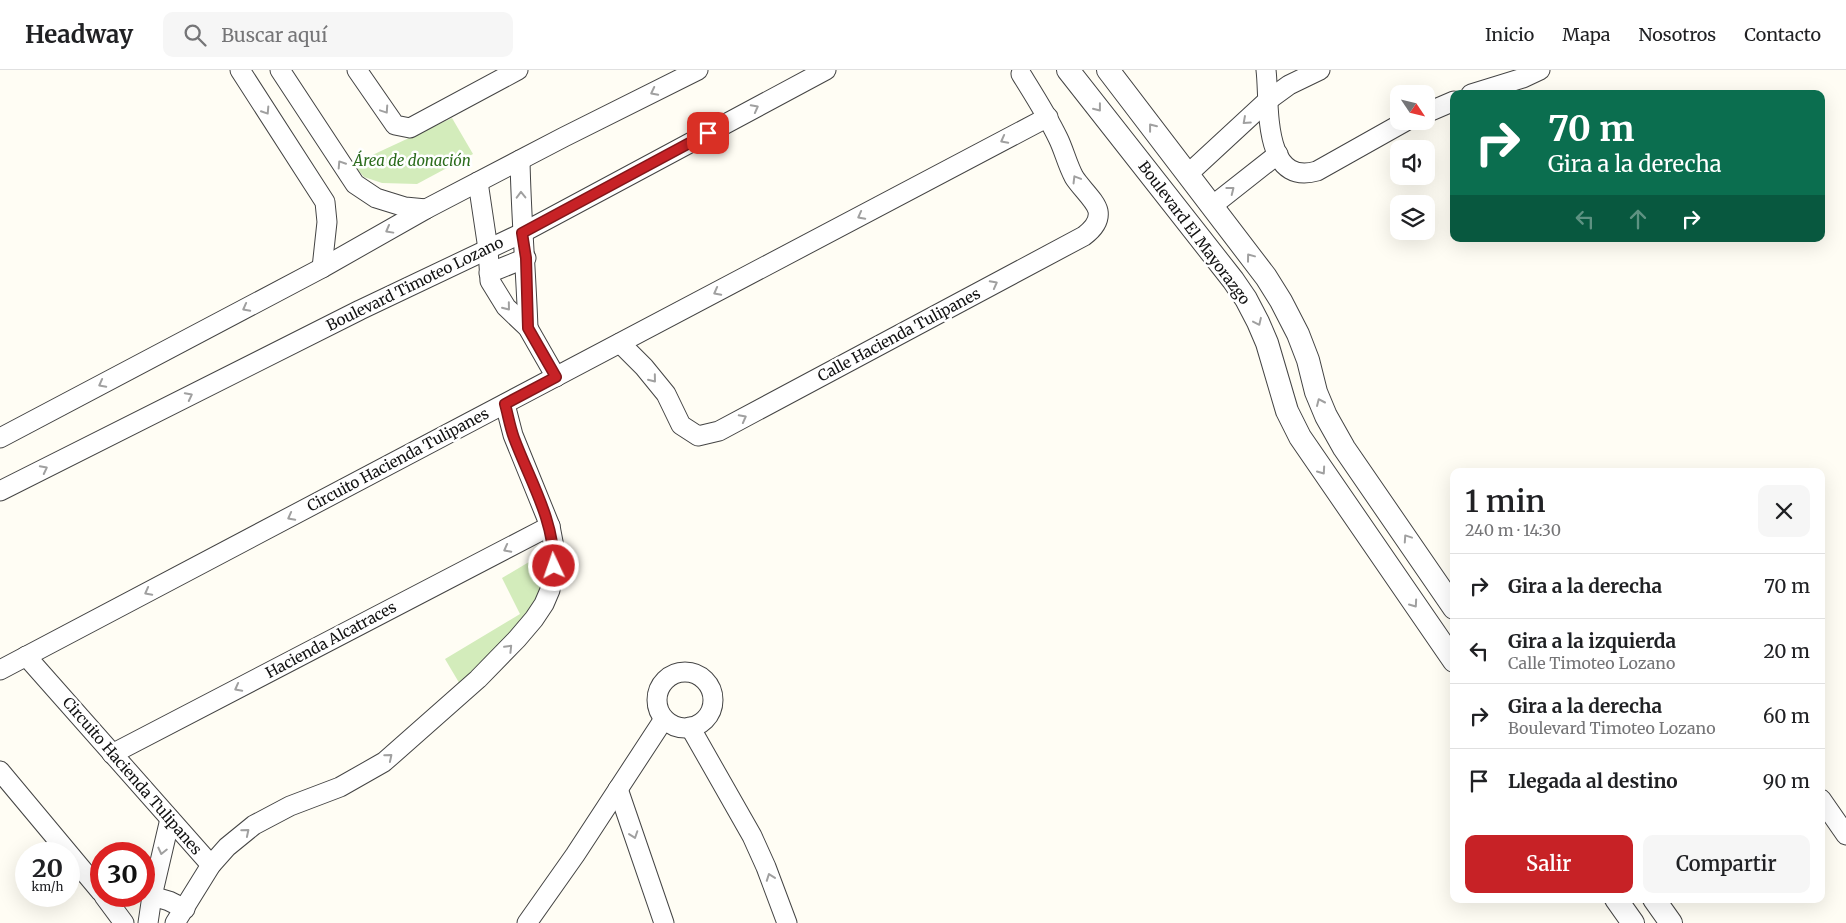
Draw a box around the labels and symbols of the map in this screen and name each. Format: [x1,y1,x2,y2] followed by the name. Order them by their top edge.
[1390,85,1435,130] north arrow
[650,86,659,96] one-way arrow
[1093,102,1101,111] one-way arrow
[379,104,388,114] one-way arrow
[749,104,758,114] one-way arrow
[260,106,270,115] one-way arrow
[687,112,729,154] pin
[1243,115,1252,124] one-way arrow
[1149,123,1158,133] one-way arrow
[1001,134,1010,144] one-way arrow
[352,150,471,170] park label: Área de donación
[1134,157,1255,308] street label: Boulevard El Mayorazgo
[338,161,348,170] one-way arrow
[1073,175,1083,184] one-way arrow
[1226,187,1235,196] one-way arrow
[516,191,526,198] one-way arrow
[857,210,866,220] one-way arrow
[385,224,394,234] one-way arrow
[323,232,507,335] street label: Boulevard Timoteo Lozano
[1248,254,1256,263] one-way arrow
[989,280,998,290] one-way arrow
[814,284,983,386] street label: Calle Hacienda Tulipanes
[713,286,722,296] one-way arrow
[501,301,510,310] one-way arrow
[242,302,251,312] one-way arrow
[1252,317,1262,326] one-way arrow
[648,373,656,382] one-way arrow
[98,378,107,388] one-way arrow
[184,392,193,402] one-way arrow
[1315,398,1326,407] one-way arrow
[304,404,492,516] street label: Circuito Hacienda Tulipanes
[738,414,747,424] one-way arrow
[38,465,47,475] one-way arrow
[1316,465,1325,474] one-way arrow
[288,510,297,520] one-way arrow
[1404,535,1413,544] one-way arrow
[527,539,579,591] position arrow
[503,543,512,553] one-way arrow
[144,586,153,596] one-way arrow
[262,597,399,682] street label: Hacienda Alcatraces
[1408,598,1417,608] one-way arrow
[503,644,512,653] one-way arrow
[235,682,244,692] one-way arrow
[59,693,206,858] street label: Circuito Hacienda Tulipanes
[383,755,392,763] one-way arrow
[240,828,249,837] one-way arrow
[628,830,638,839] one-way arrow
[90,842,155,907] speed limit sign: 30
[157,846,168,855] one-way arrow
[766,873,776,882] one-way arrow

